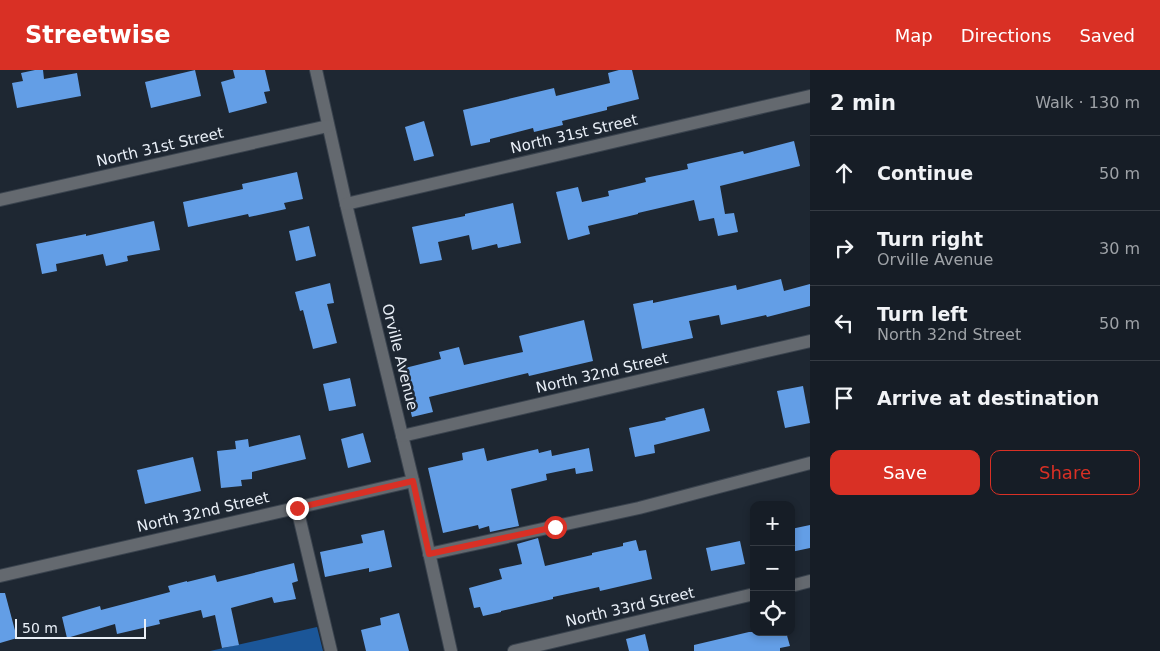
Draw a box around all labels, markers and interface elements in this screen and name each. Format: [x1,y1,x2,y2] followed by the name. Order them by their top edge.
[25,21,171,49] text: Streetwise
[895,25,933,46] text: Map
[961,25,1051,46] text: Directions
[1079,25,1135,46] text: Saved
[830,91,896,115] text: 2 min
[1035,93,1140,112] text: Walk · 130 m
[509,111,639,157] street label: North 31st Street
[95,124,225,170] street label: North 31st Street
[830,159,858,187] icon: ahead
[877,162,973,184] text: Continue
[1099,164,1140,183] text: 50 m
[877,228,983,250] text: Turn right
[830,234,858,262] icon: right
[1099,239,1140,258] text: 30 m
[877,250,993,269] text: Orville Avenue
[378,302,422,412] street label: Orville Avenue
[877,303,968,325] text: Turn left
[830,309,858,337] icon: left
[1099,314,1140,333] text: 50 m
[877,325,1021,344] text: North 32nd Street
[534,349,670,397] street label: North 32nd Street
[830,384,858,412] icon: arrive
[877,387,1099,409] text: Arrive at destination
[830,450,980,495] button: Save
[990,450,1140,495] button: Share
[135,488,271,536] street label: North 32nd Street
[286,497,309,520] route end
[750,501,795,636] map controls
[750,501,795,546] button: +
[544,516,567,539] route start
[750,546,795,591] button: −
[564,583,696,631] street label: North 33rd Street
[750,591,795,636] button: locate
[15,616,146,639] scale bar
[22,620,58,636] text: 50 m

